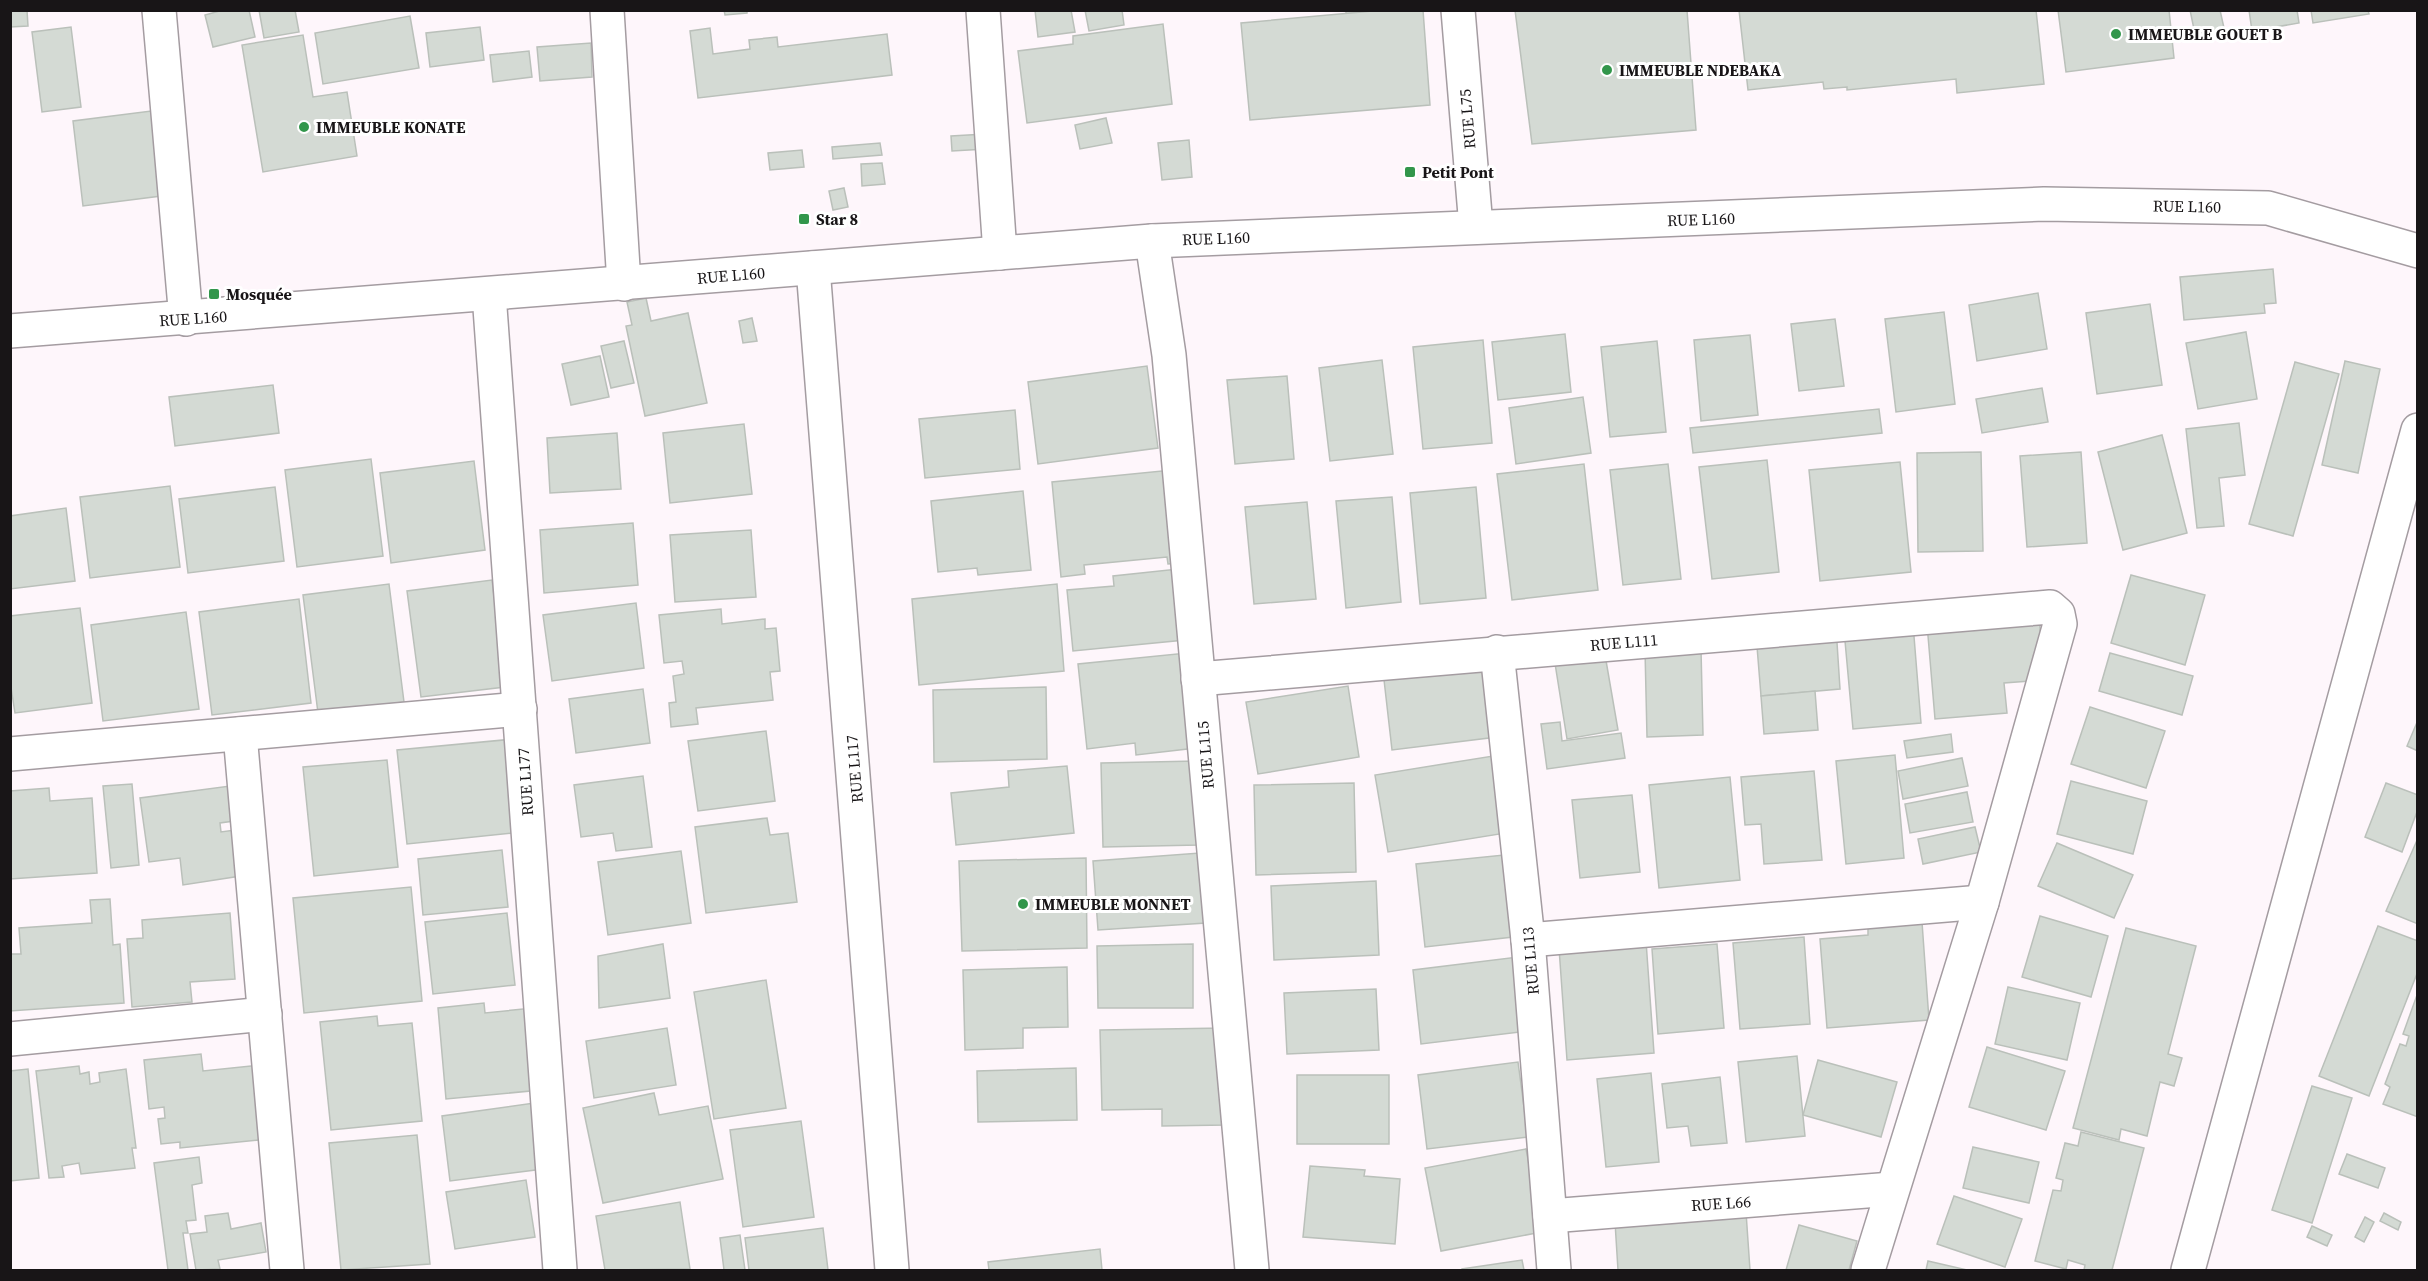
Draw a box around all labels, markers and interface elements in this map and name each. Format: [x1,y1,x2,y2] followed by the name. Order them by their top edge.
[2128,23,2283,45] place label: IMMEUBLE GOUET B
[2109,27,2123,41] marker: IMMEUBLE GOUET B
[1619,59,1782,81] place label: IMMEUBLE NDEBAKA
[1600,63,1614,77] marker: IMMEUBLE NDEBAKA
[1453,88,1481,150] street label: RUE L75
[316,116,466,138] place label: IMMEUBLE KONATE
[297,120,311,134] marker: IMMEUBLE KONATE
[1422,161,1494,183] place label: Petit Pont
[1403,165,1417,179] marker: Petit Pont
[2153,194,2221,218] street label: RUE L160
[1667,207,1735,231] street label: RUE L160
[816,208,858,230] place label: Star 8
[797,212,811,226] marker: Star 8
[1182,226,1250,250] street label: RUE L160
[696,261,766,289] street label: RUE L160
[226,283,292,305] place label: Mosquée
[207,287,221,301] marker: Mosquée
[158,305,228,331] street label: RUE L160
[1589,628,1659,656] street label: RUE L111
[1191,720,1219,790] street label: RUE L115
[840,734,868,804] street label: RUE L117
[512,747,538,817] street label: RUE L177
[1035,893,1191,915] place label: IMMEUBLE MONNET
[1016,897,1030,911] marker: IMMEUBLE MONNET
[1516,926,1544,996] street label: RUE L113
[1690,1190,1752,1216] street label: RUE L66

